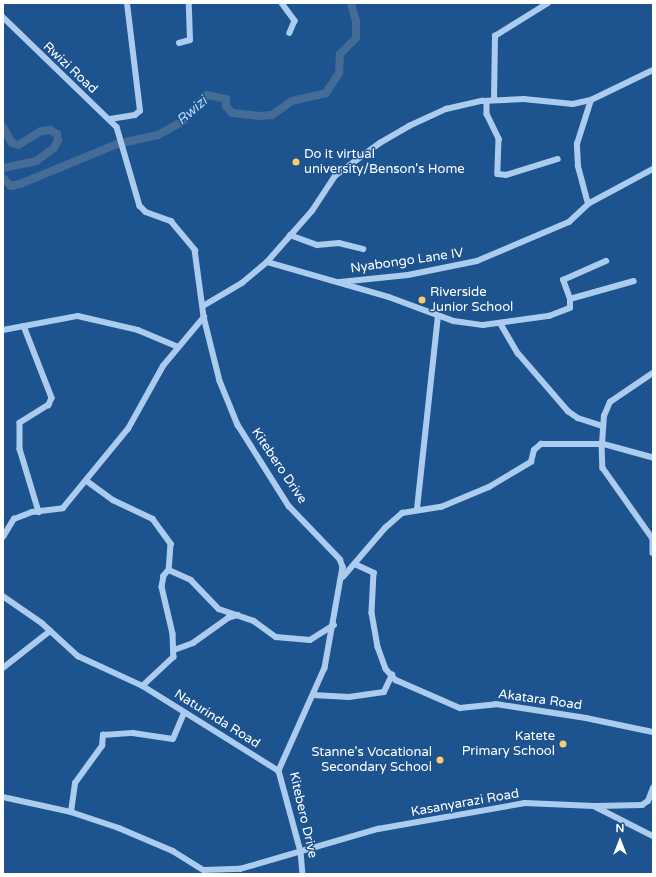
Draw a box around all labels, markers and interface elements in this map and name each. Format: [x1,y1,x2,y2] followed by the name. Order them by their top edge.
[40,39,100,97] street label: Rwizi Road
[173,93,211,129] water label: Rwizi
[304,147,465,178] place label: Do it virtual university/Benson's Home
[291,157,301,167] marker: Do it virtual university/Benson's Home
[349,245,465,277] street label: Nyabongo Lane IV
[430,285,513,316] place label: Riverside Junior School
[417,295,427,305] marker: Riverside Junior School
[248,425,310,507] street label: Kitebero Drive
[171,686,263,752] street label: Naturinda Road
[497,686,583,714] street label: Akatara Road
[462,729,555,760] place label: Katete Primary School
[558,739,568,749] marker: Katete Primary School
[311,745,432,776] place label: Stanne's Vocational Secondary School
[435,755,445,765] marker: Stanne's Vocational Secondary School
[286,770,320,860] street label: Kitebero Drive
[410,786,520,820] street label: Kasanyarazi Road
[600,821,640,861] north arrow
[616,822,624,835] text: N

